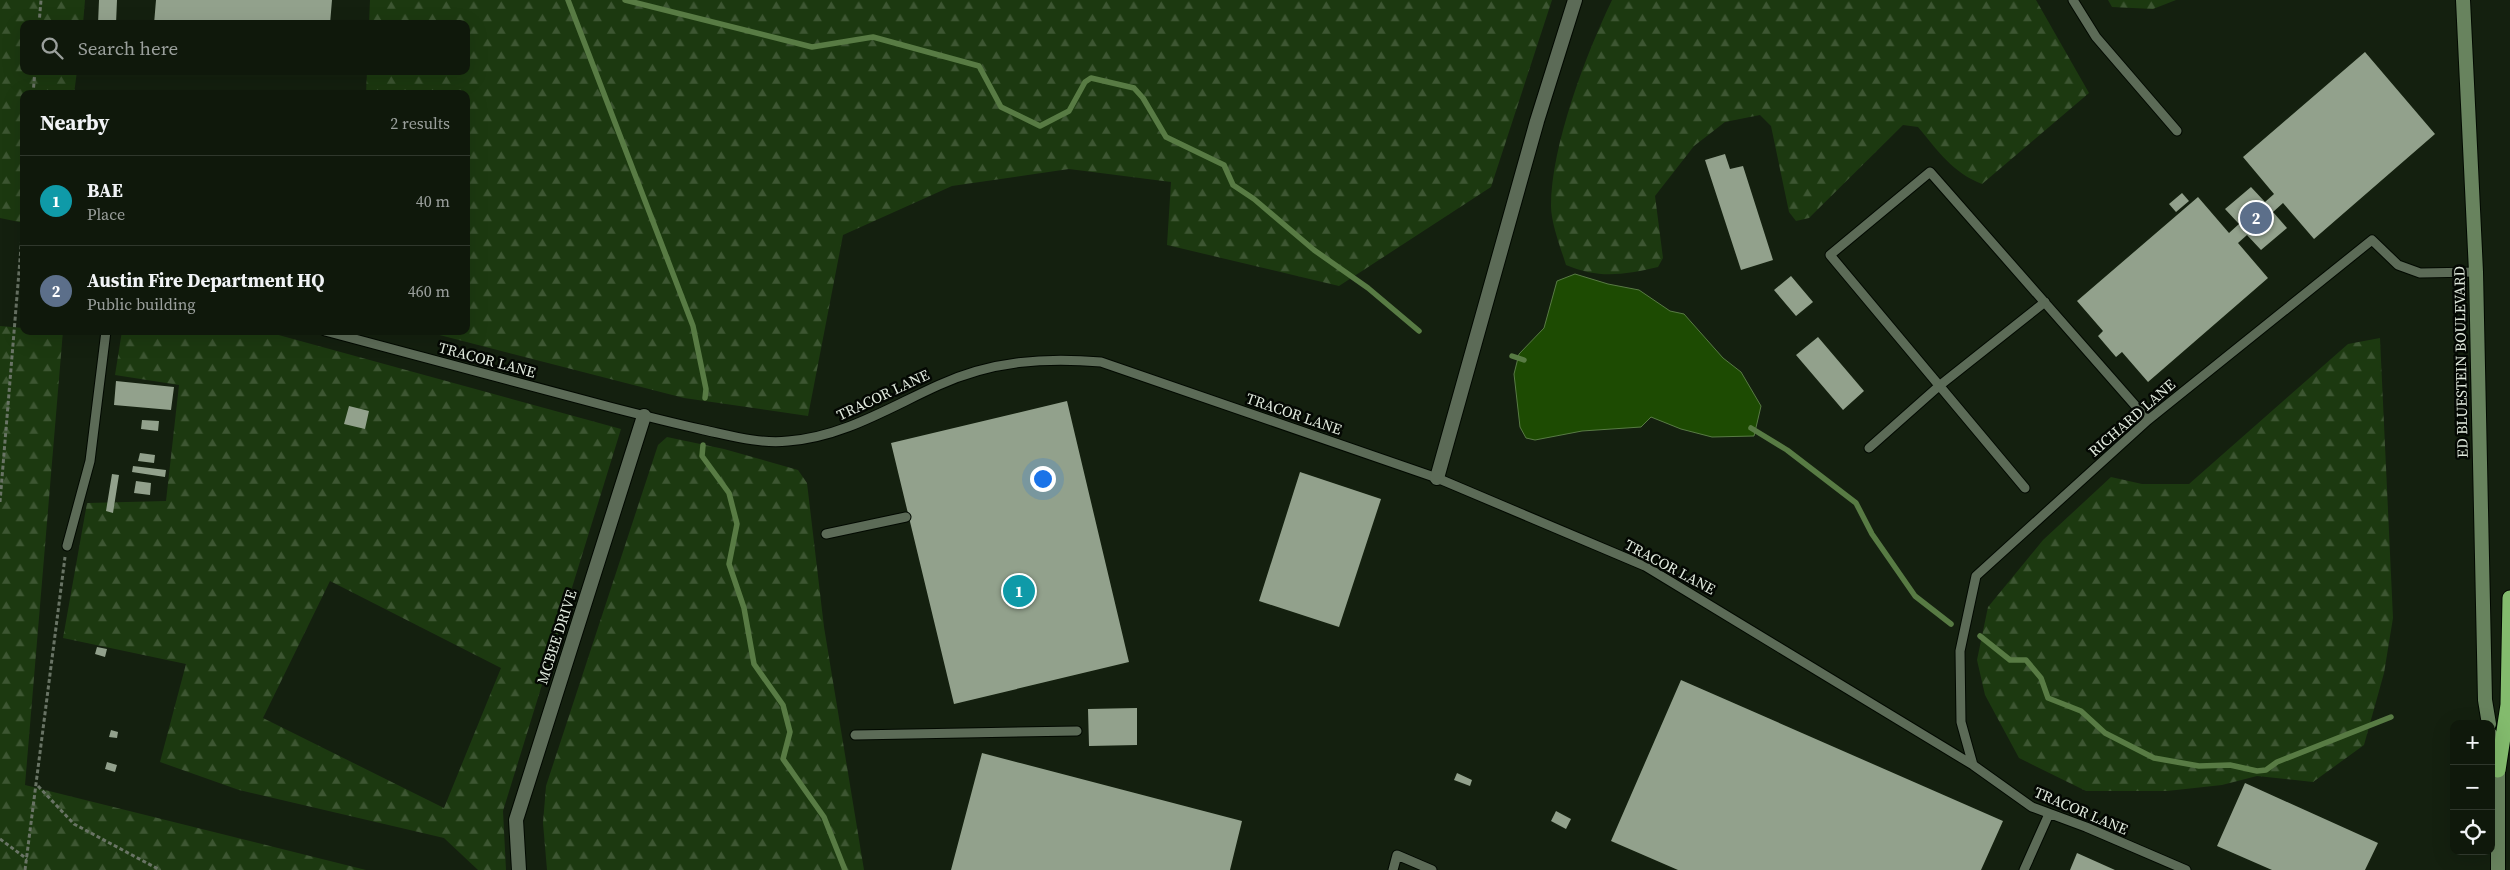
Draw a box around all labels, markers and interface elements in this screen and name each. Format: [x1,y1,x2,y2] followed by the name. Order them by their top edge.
[20,20,470,75] search box
[38,34,66,62] icon: search
[78,35,178,61] text: Search here
[40,108,110,137] text: Nearby
[390,112,450,134] text: 2 results
[87,177,123,203] text: BAE
[52,190,60,212] text: 1
[416,190,450,212] text: 40 m
[2240,199,2272,237] pin: 2
[87,203,125,225] text: Place
[2448,266,2473,458] street label: ED BLUESTEIN BOULEVARD
[87,267,325,293] text: Austin Fire Department HQ
[52,280,60,302] text: 2
[408,280,450,302] text: 460 m
[87,293,196,315] text: Public building
[436,336,538,383] street label: TRACOR LANE
[833,364,933,425] street label: TRACOR LANE
[2084,374,2180,461] street label: RICHARD LANE
[1243,387,1345,440] street label: TRACOR LANE
[1030,466,1056,492] your location
[1621,534,1719,599] street label: TRACOR LANE
[1003,572,1035,610] pin: 1
[531,587,582,687] street label: MCBEE DRIVE
[2450,720,2495,855] map controls
[2450,720,2495,765] button: +
[2450,765,2495,810] button: −
[2031,781,2131,840] street label: TRACOR LANE
[2450,810,2495,855] button: locate

